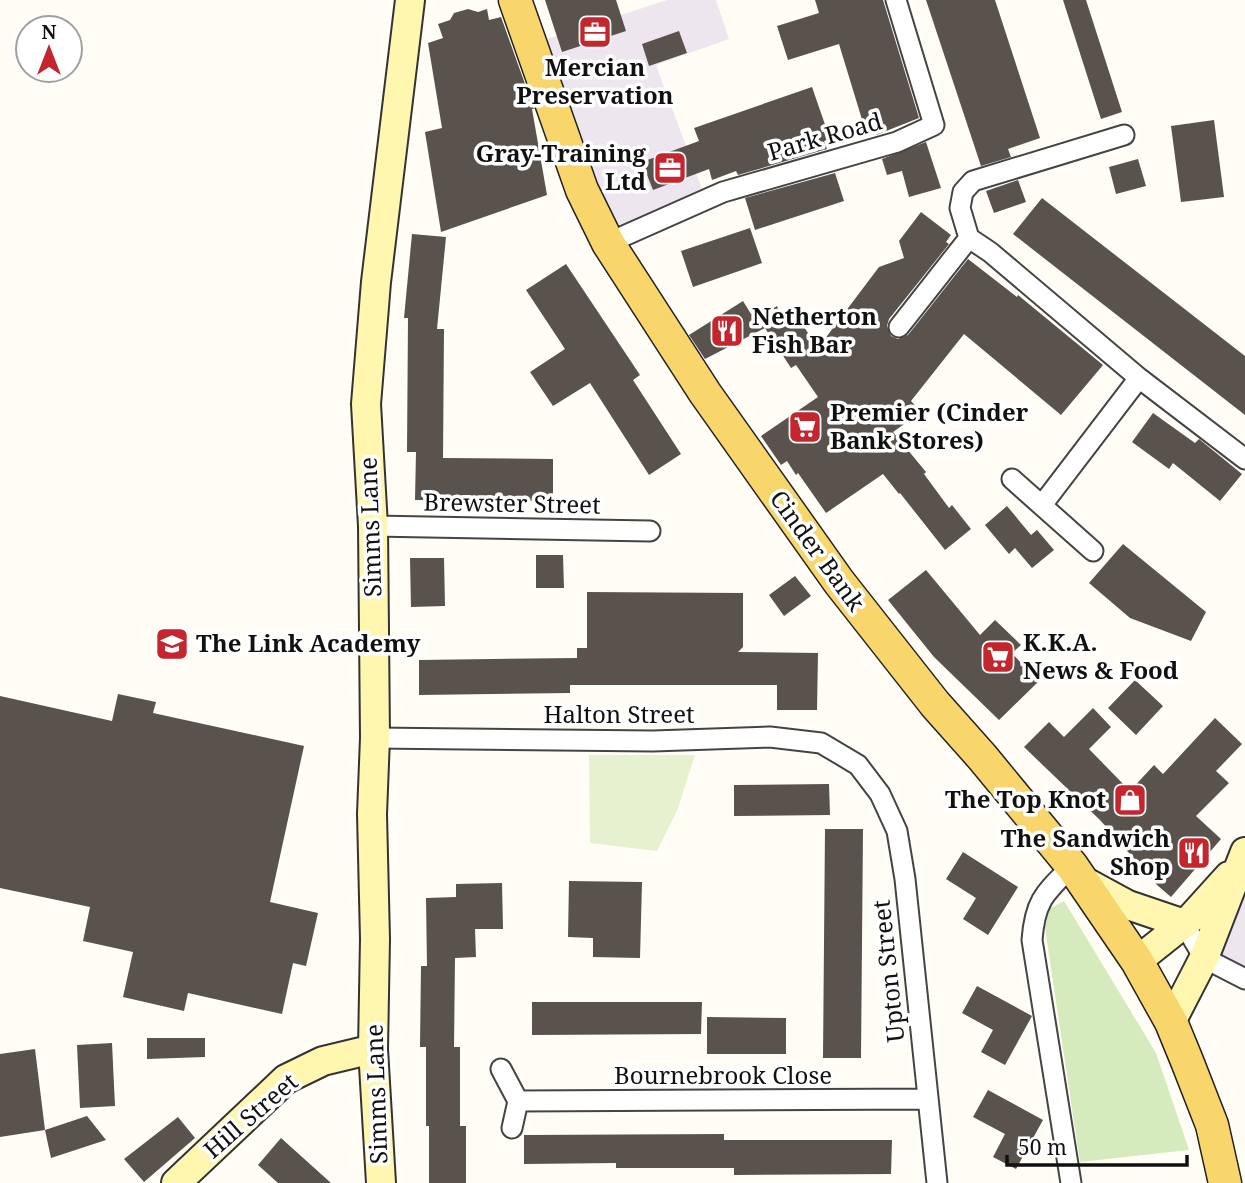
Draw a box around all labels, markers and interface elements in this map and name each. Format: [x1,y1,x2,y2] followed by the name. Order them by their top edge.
[576,13,614,51] office icon: Mercian Preservation
[14,14,84,84] north arrow
[42,19,57,45] text: N
[516,50,674,111] place label: Mercian Preservation
[764,103,886,168] street label: Park Road
[476,136,647,197] place label: Gray-Training Ltd
[651,149,689,187] office icon: Gray-Training Ltd
[752,299,877,360] place label: Netherton Fish Bar
[708,312,746,350] restaurant icon: Netherton Fish Bar
[830,395,1029,456] place label: Premier (Cinder Bank Stores)
[786,408,824,446] supermarket icon: Premier (Cinder Bank Stores)
[351,457,388,598] street label: Simms Lane
[763,483,874,618] street label: Cinder Bank
[423,484,601,521] street label: Brewster Street
[153,625,191,663] school or university icon: The Link Academy
[1023,625,1179,686] place label: K.K.A. News & Food
[196,626,420,659] place label: The Link Academy
[979,638,1017,676] supermarket icon: K.K.A. News & Food
[544,697,694,730] street label: Halton Street
[1111,781,1149,819] shop icon: The Top Knot
[945,782,1106,815] place label: The Top Knot
[1001,821,1170,882] place label: The Sandwich Shop
[1175,834,1213,872] restaurant icon: The Sandwich Shop
[864,898,911,1044] street label: Upton Street
[357,1024,394,1165] street label: Simms Lane
[614,1058,832,1091] street label: Bournebrook Close
[196,1065,304,1165] street label: Hill Street
[1007,1124,1187,1168] scale bar
[1018,1133,1067,1161] text: 50 m

